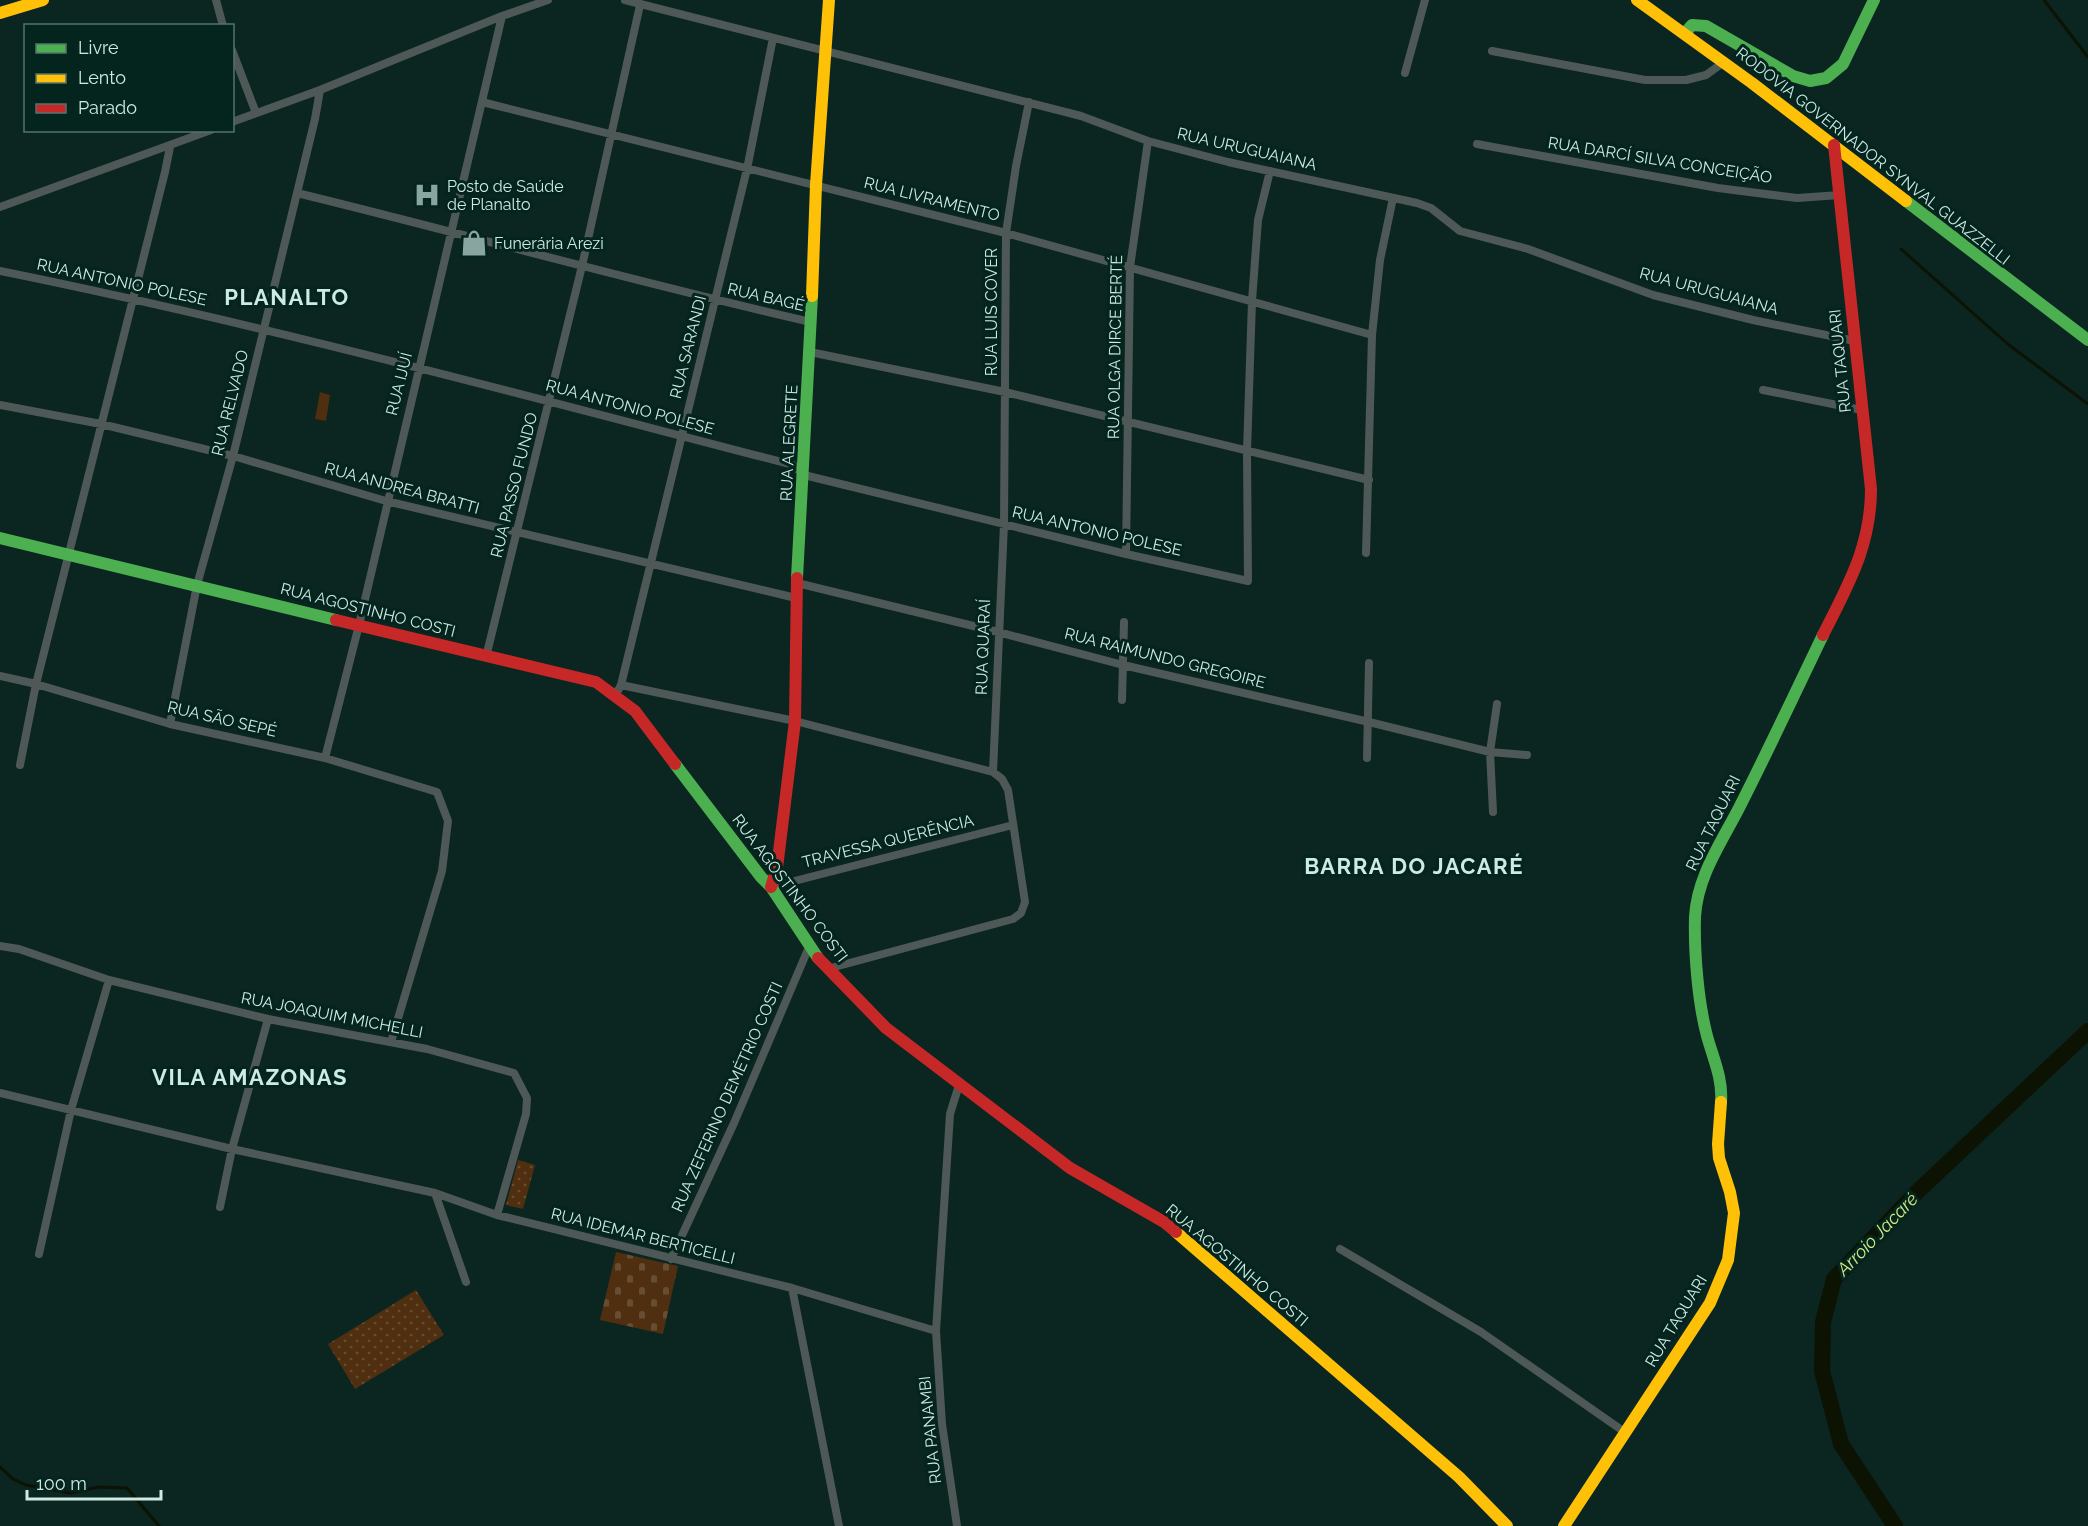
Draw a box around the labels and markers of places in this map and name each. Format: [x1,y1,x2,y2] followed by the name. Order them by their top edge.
[447,177,564,214] place label: Posto de Saúde de Planalto
[412,180,442,210] hospital icon: Posto de Saúde de Planalto
[459,228,489,258] shop icon: Funerária Arezi
[494,234,604,253] place label: Funerária Arezi

